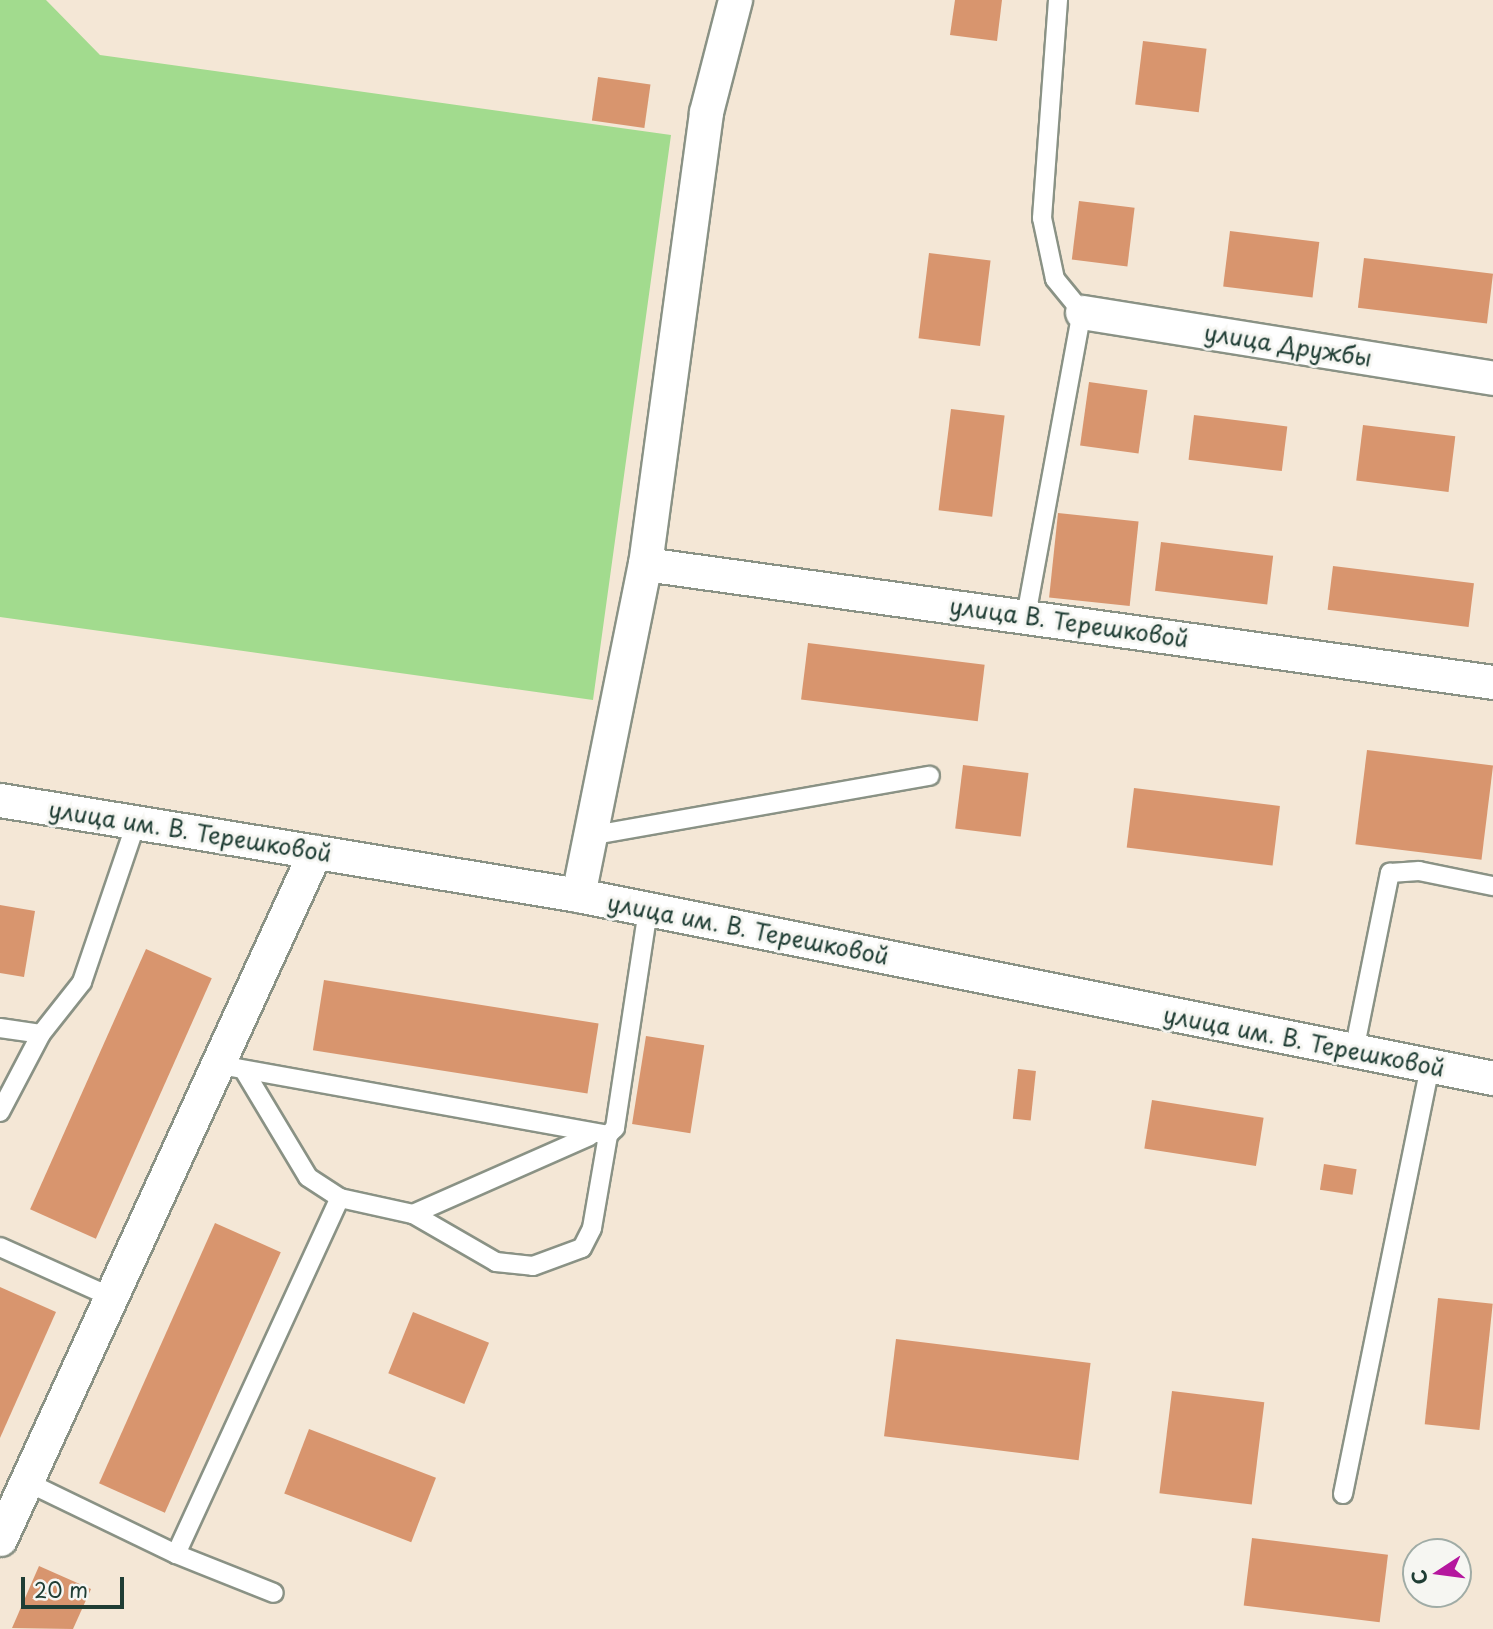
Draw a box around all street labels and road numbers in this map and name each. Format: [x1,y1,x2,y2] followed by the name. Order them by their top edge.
[1202,318,1374,372] street label: улица Дружбы
[948,592,1190,652] street label: улица В. Терешковой
[46,795,334,867] street label: улица им. В. Терешковой
[604,888,892,970] street label: улица им. В. Терешковой
[1160,1000,1448,1082] street label: улица им. В. Терешковой

